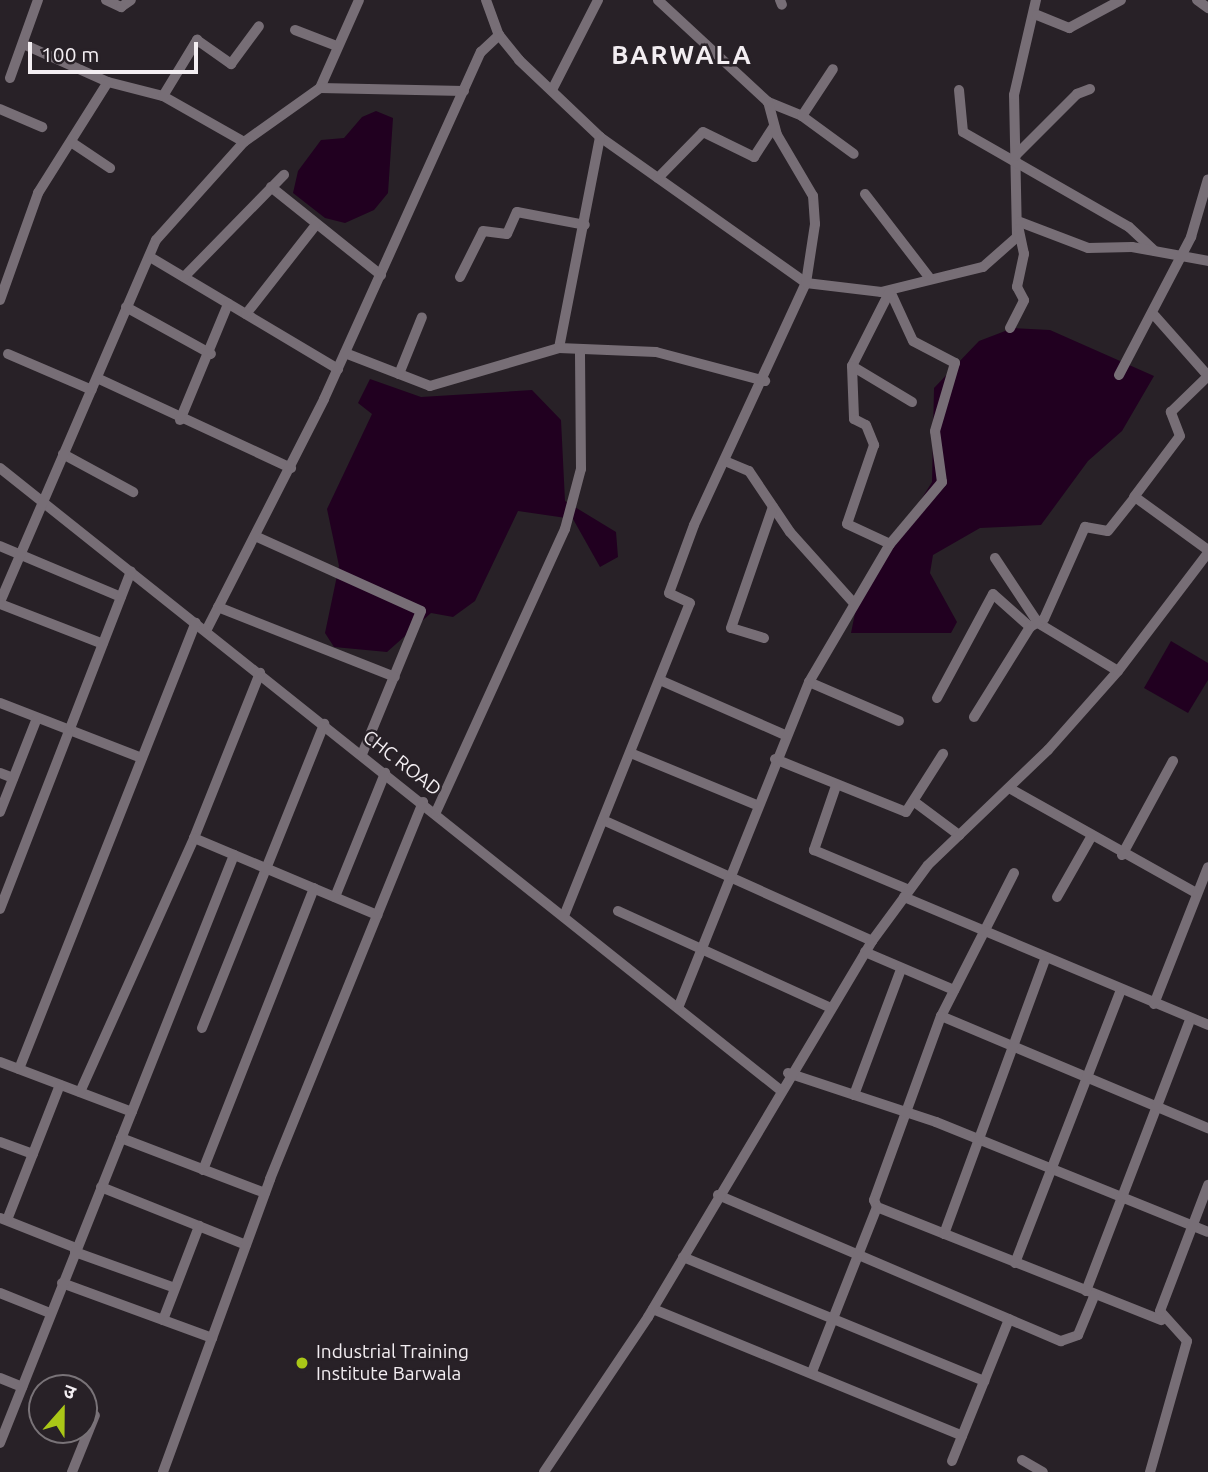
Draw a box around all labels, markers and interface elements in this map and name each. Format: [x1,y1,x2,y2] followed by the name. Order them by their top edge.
[32,28,201,72] scale bar
[612,39,752,71] district label: BARWALA
[41,42,99,66] text: 100 m
[358,725,446,801] street label: CHC ROAD
[316,1341,469,1385] place label: Industrial Training Institute Barwala
[294,1355,310,1371] marker: Industrial Training Institute Barwala
[28,1374,98,1444] north arrow
[61,1379,79,1404] text: उ

